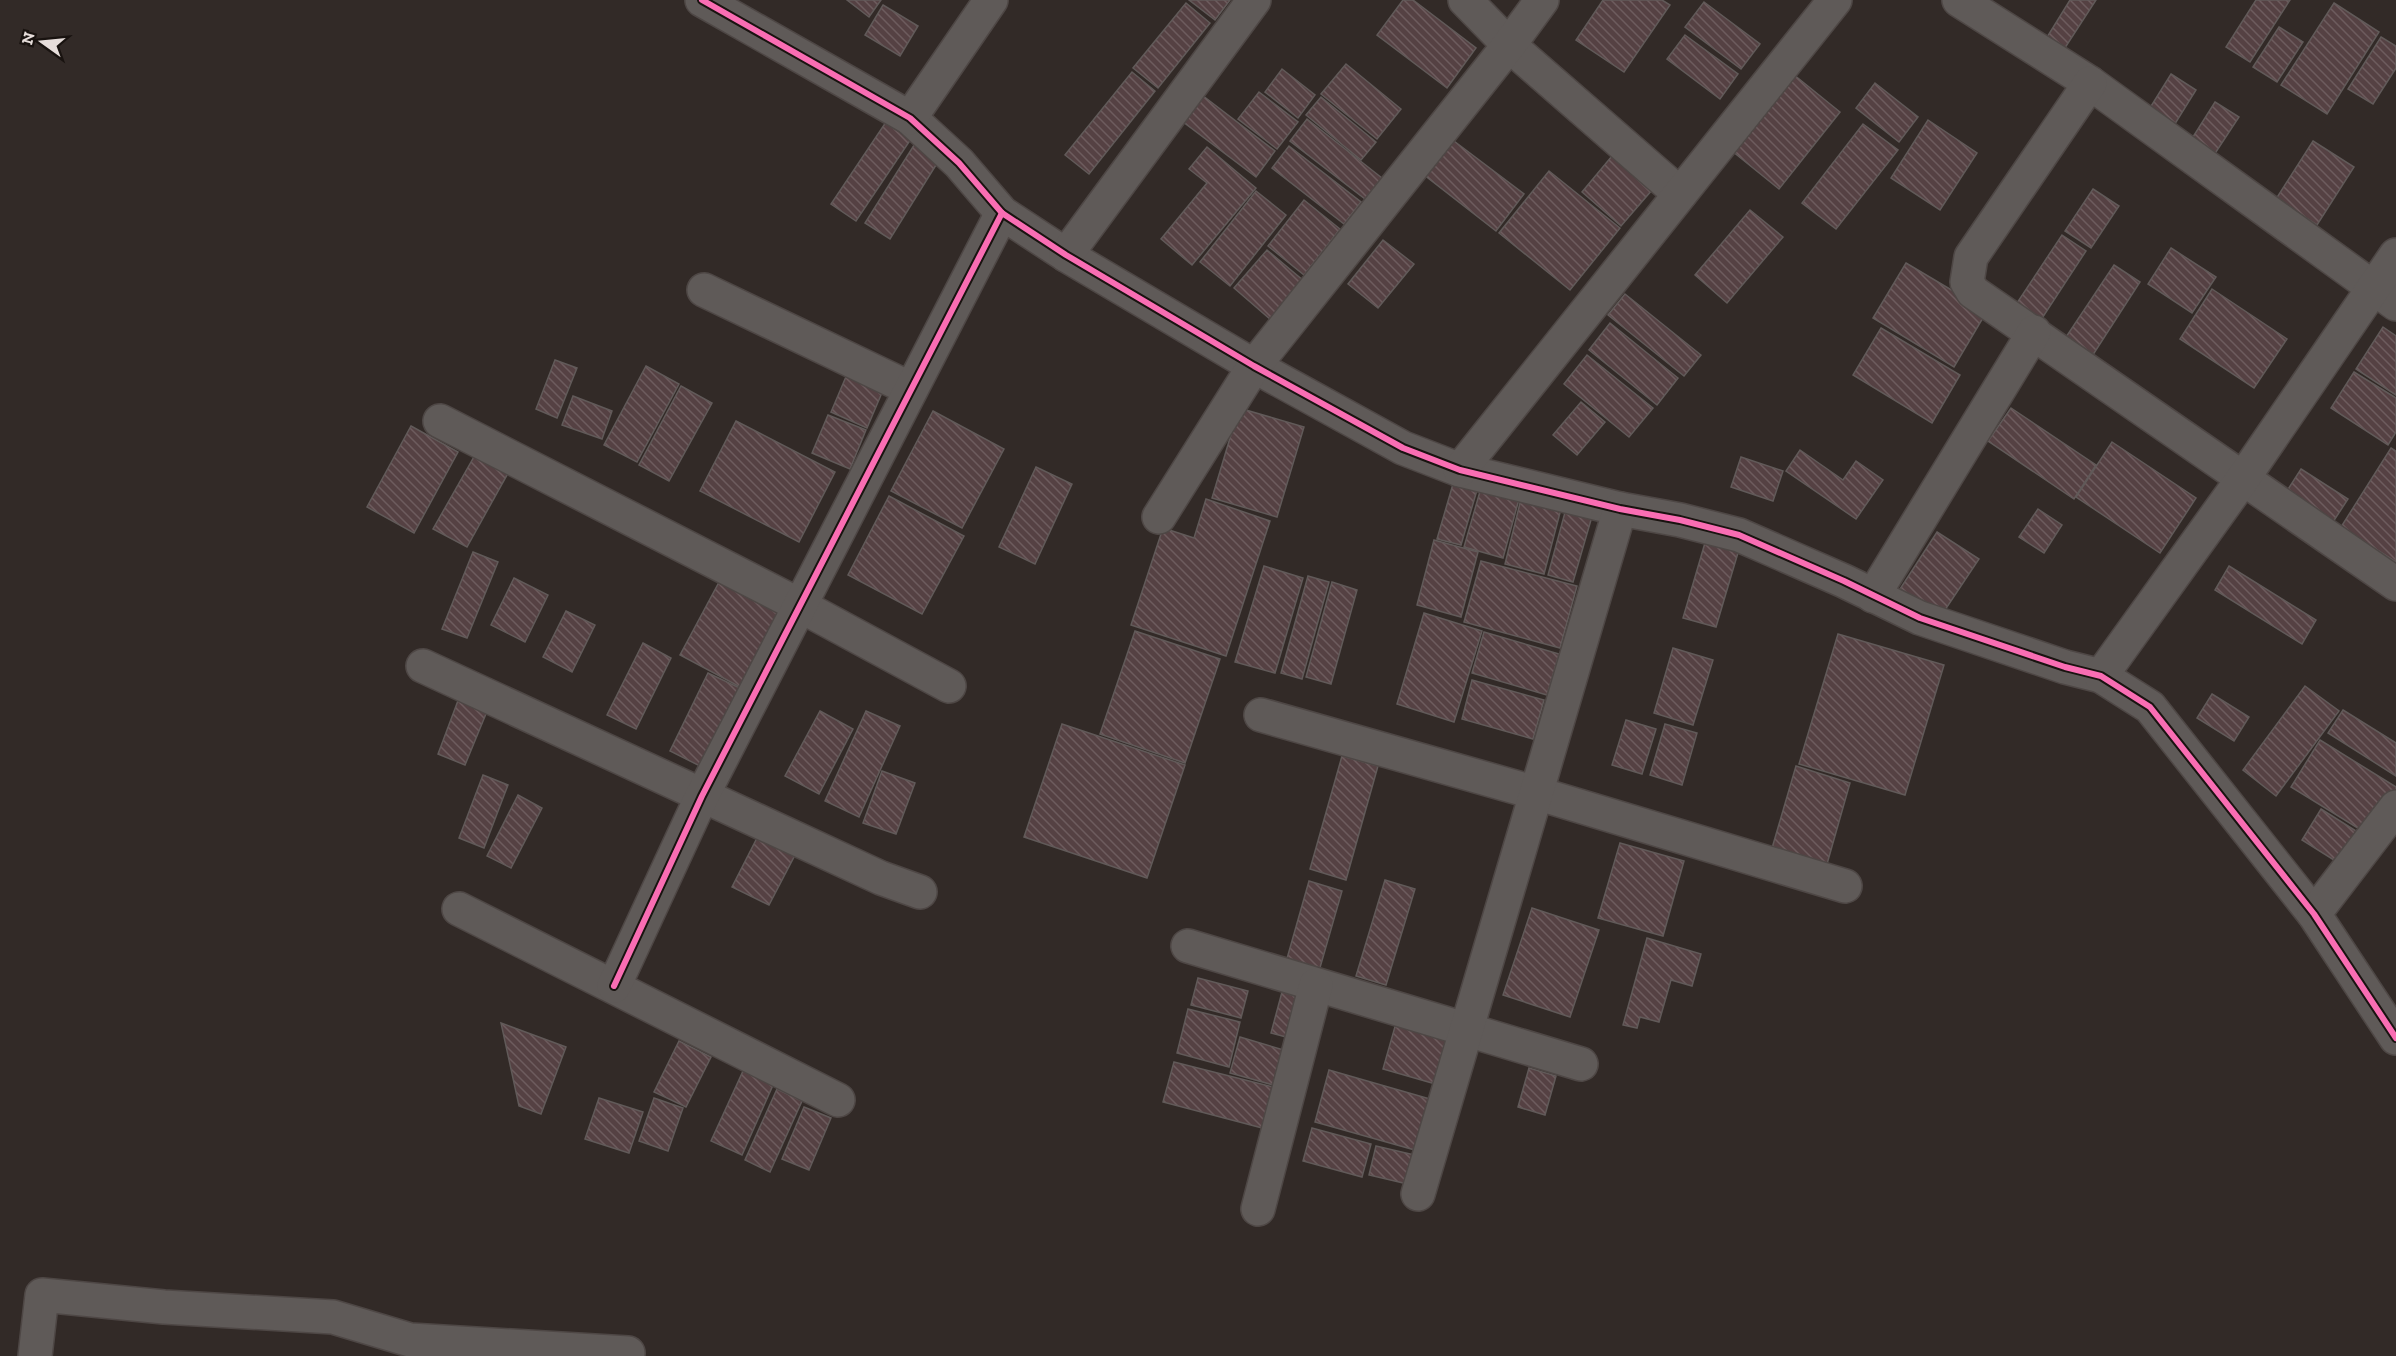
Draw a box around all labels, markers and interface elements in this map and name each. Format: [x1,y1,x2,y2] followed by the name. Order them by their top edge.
[12,12,72,72] north arrow
[17,30,39,47] text: N

